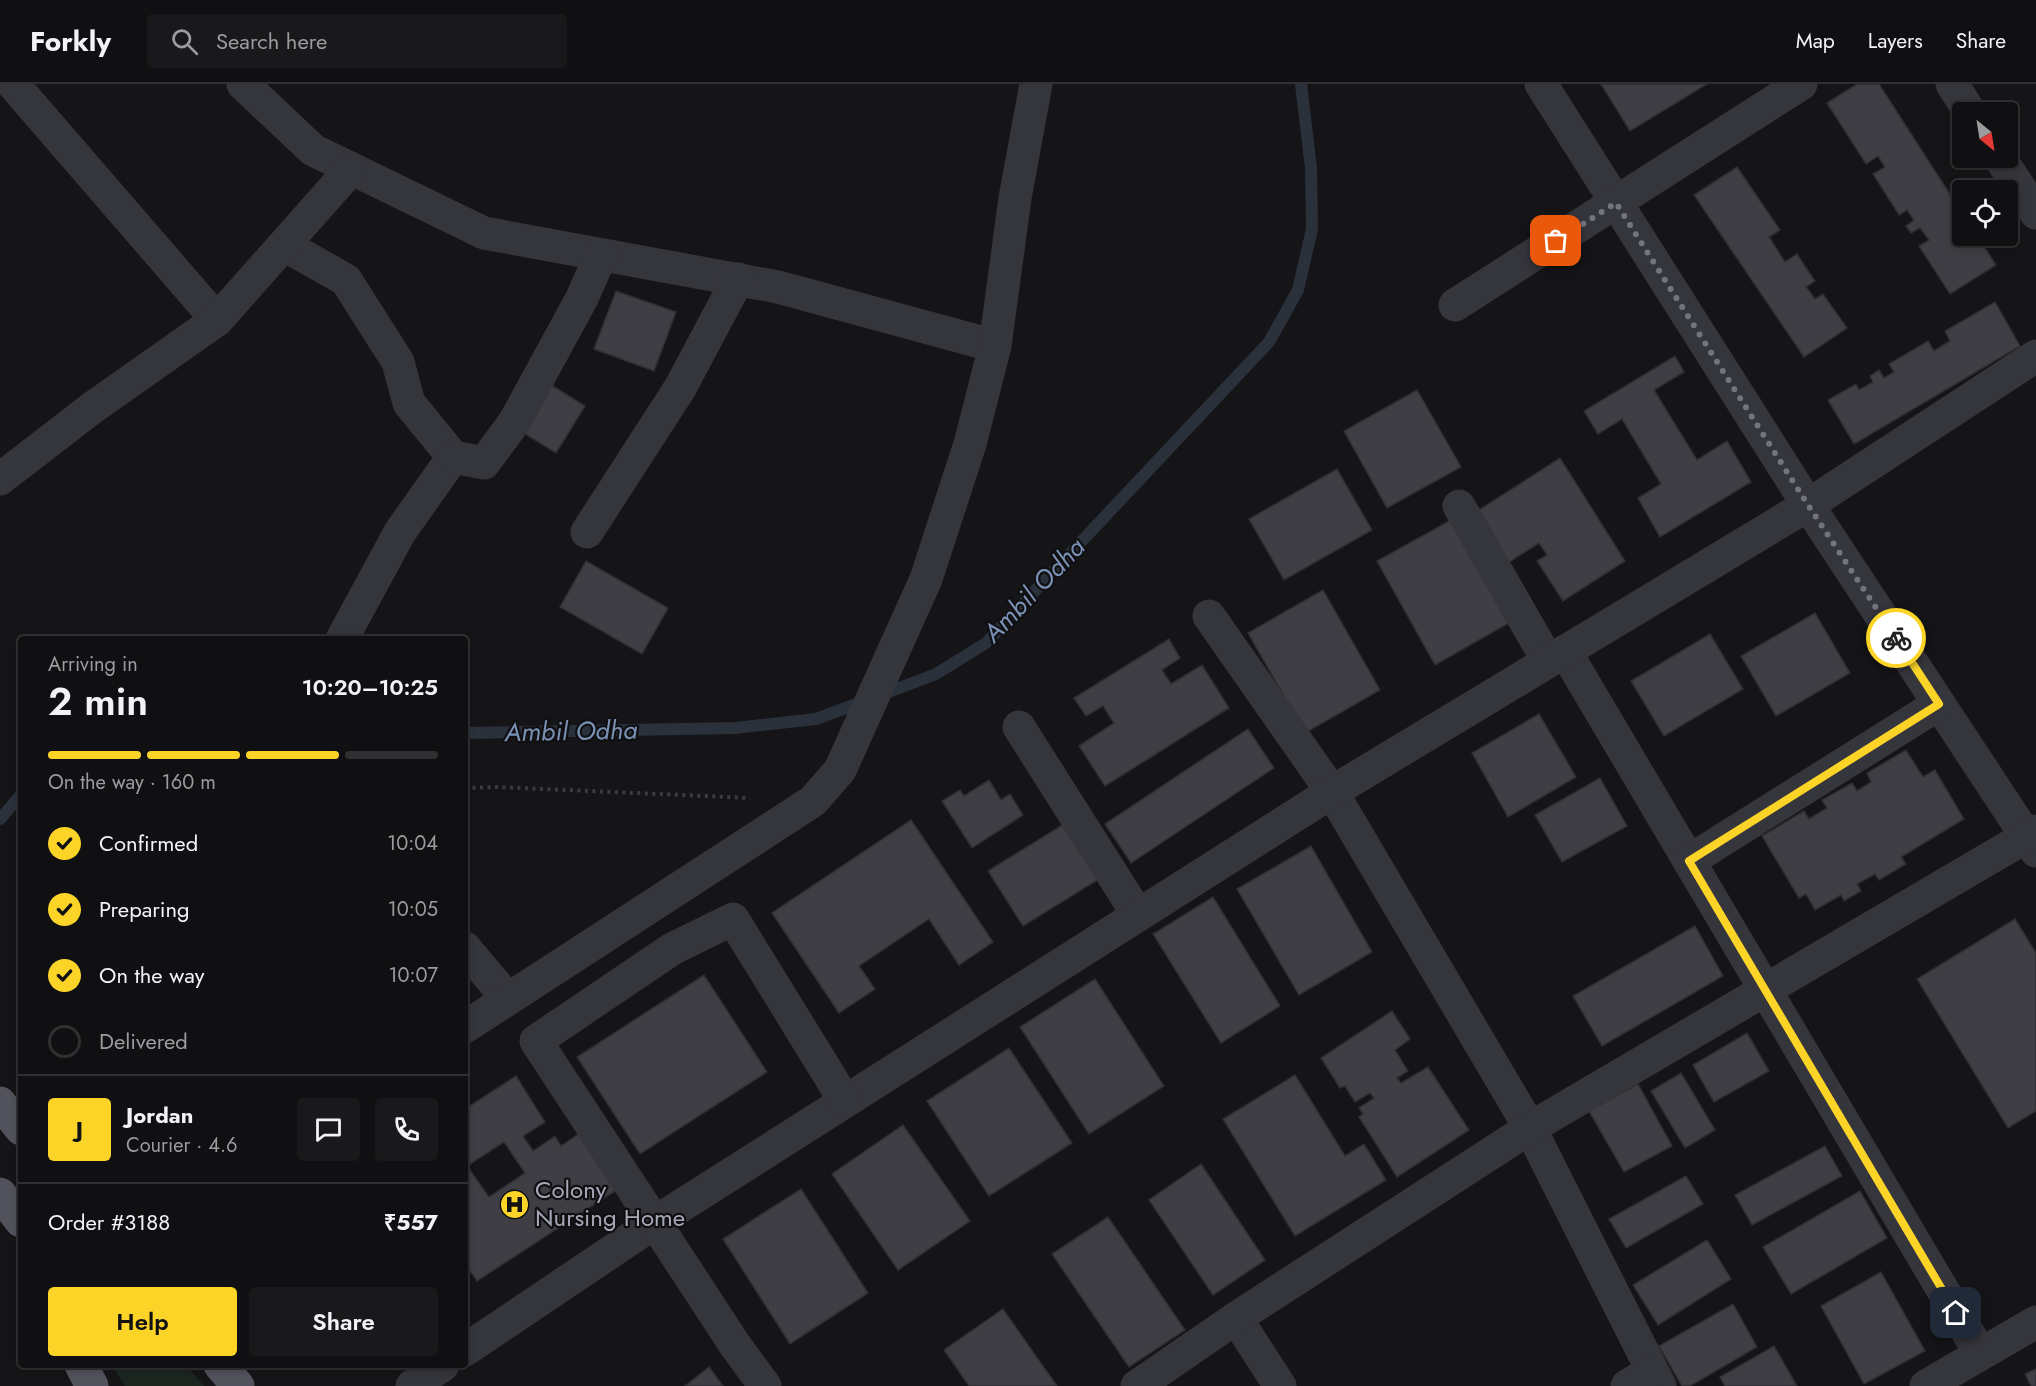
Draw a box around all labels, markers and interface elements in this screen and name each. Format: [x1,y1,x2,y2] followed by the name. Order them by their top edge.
[147,14,567,68] search box
[30,21,111,62] text: Forkly
[168,25,201,58] icon: search
[216,25,327,57] text: Search here
[1796,26,1835,56] text: Map
[1868,26,1923,56] text: Layers
[1956,26,2006,56] text: Share
[1952,102,2018,168] north arrow
[1952,102,2018,246] map controls
[1952,180,2018,246] button: locate
[1530,215,1581,266] pin
[1539,224,1572,257] icon: bag
[974,529,1094,652] water label: Ambil Odha
[1866,608,1926,668] courier
[1880,622,1913,655] icon: bike
[48,650,138,679] text: Arriving in
[302,671,438,703] text: 10:20–10:25
[48,673,148,730] text: 2 min
[503,711,638,751] water label: Ambil Odha
[48,768,216,797] text: On the way · 160 m
[48,827,81,860] icon: check
[99,827,198,859] text: Confirmed
[387,829,438,858] text: 10:04
[48,893,81,926] icon: check
[99,893,190,925] text: Preparing
[388,895,438,924] text: 10:05
[48,959,81,992] icon: check
[99,959,204,991] text: On the way
[389,961,438,990] text: 10:07
[99,1025,188,1057] text: Delivered
[297,1098,360,1161] button: chat
[375,1098,438,1161] button: phone
[126,1099,193,1131] text: Jordan
[76,1113,83,1145] text: J
[126,1131,238,1160] text: Courier · 4.6
[535,1172,685,1235] place label: Colony Nursing Home
[498,1188,530,1220] hospital icon: Colony Nursing Home
[48,1206,170,1238] text: Order #3188
[384,1206,438,1238] text: ₹557
[48,1287,237,1356] button: Help
[249,1287,438,1356] button: Share
[1930,1287,1981,1338] pin
[1939,1296,1972,1329] icon: home

